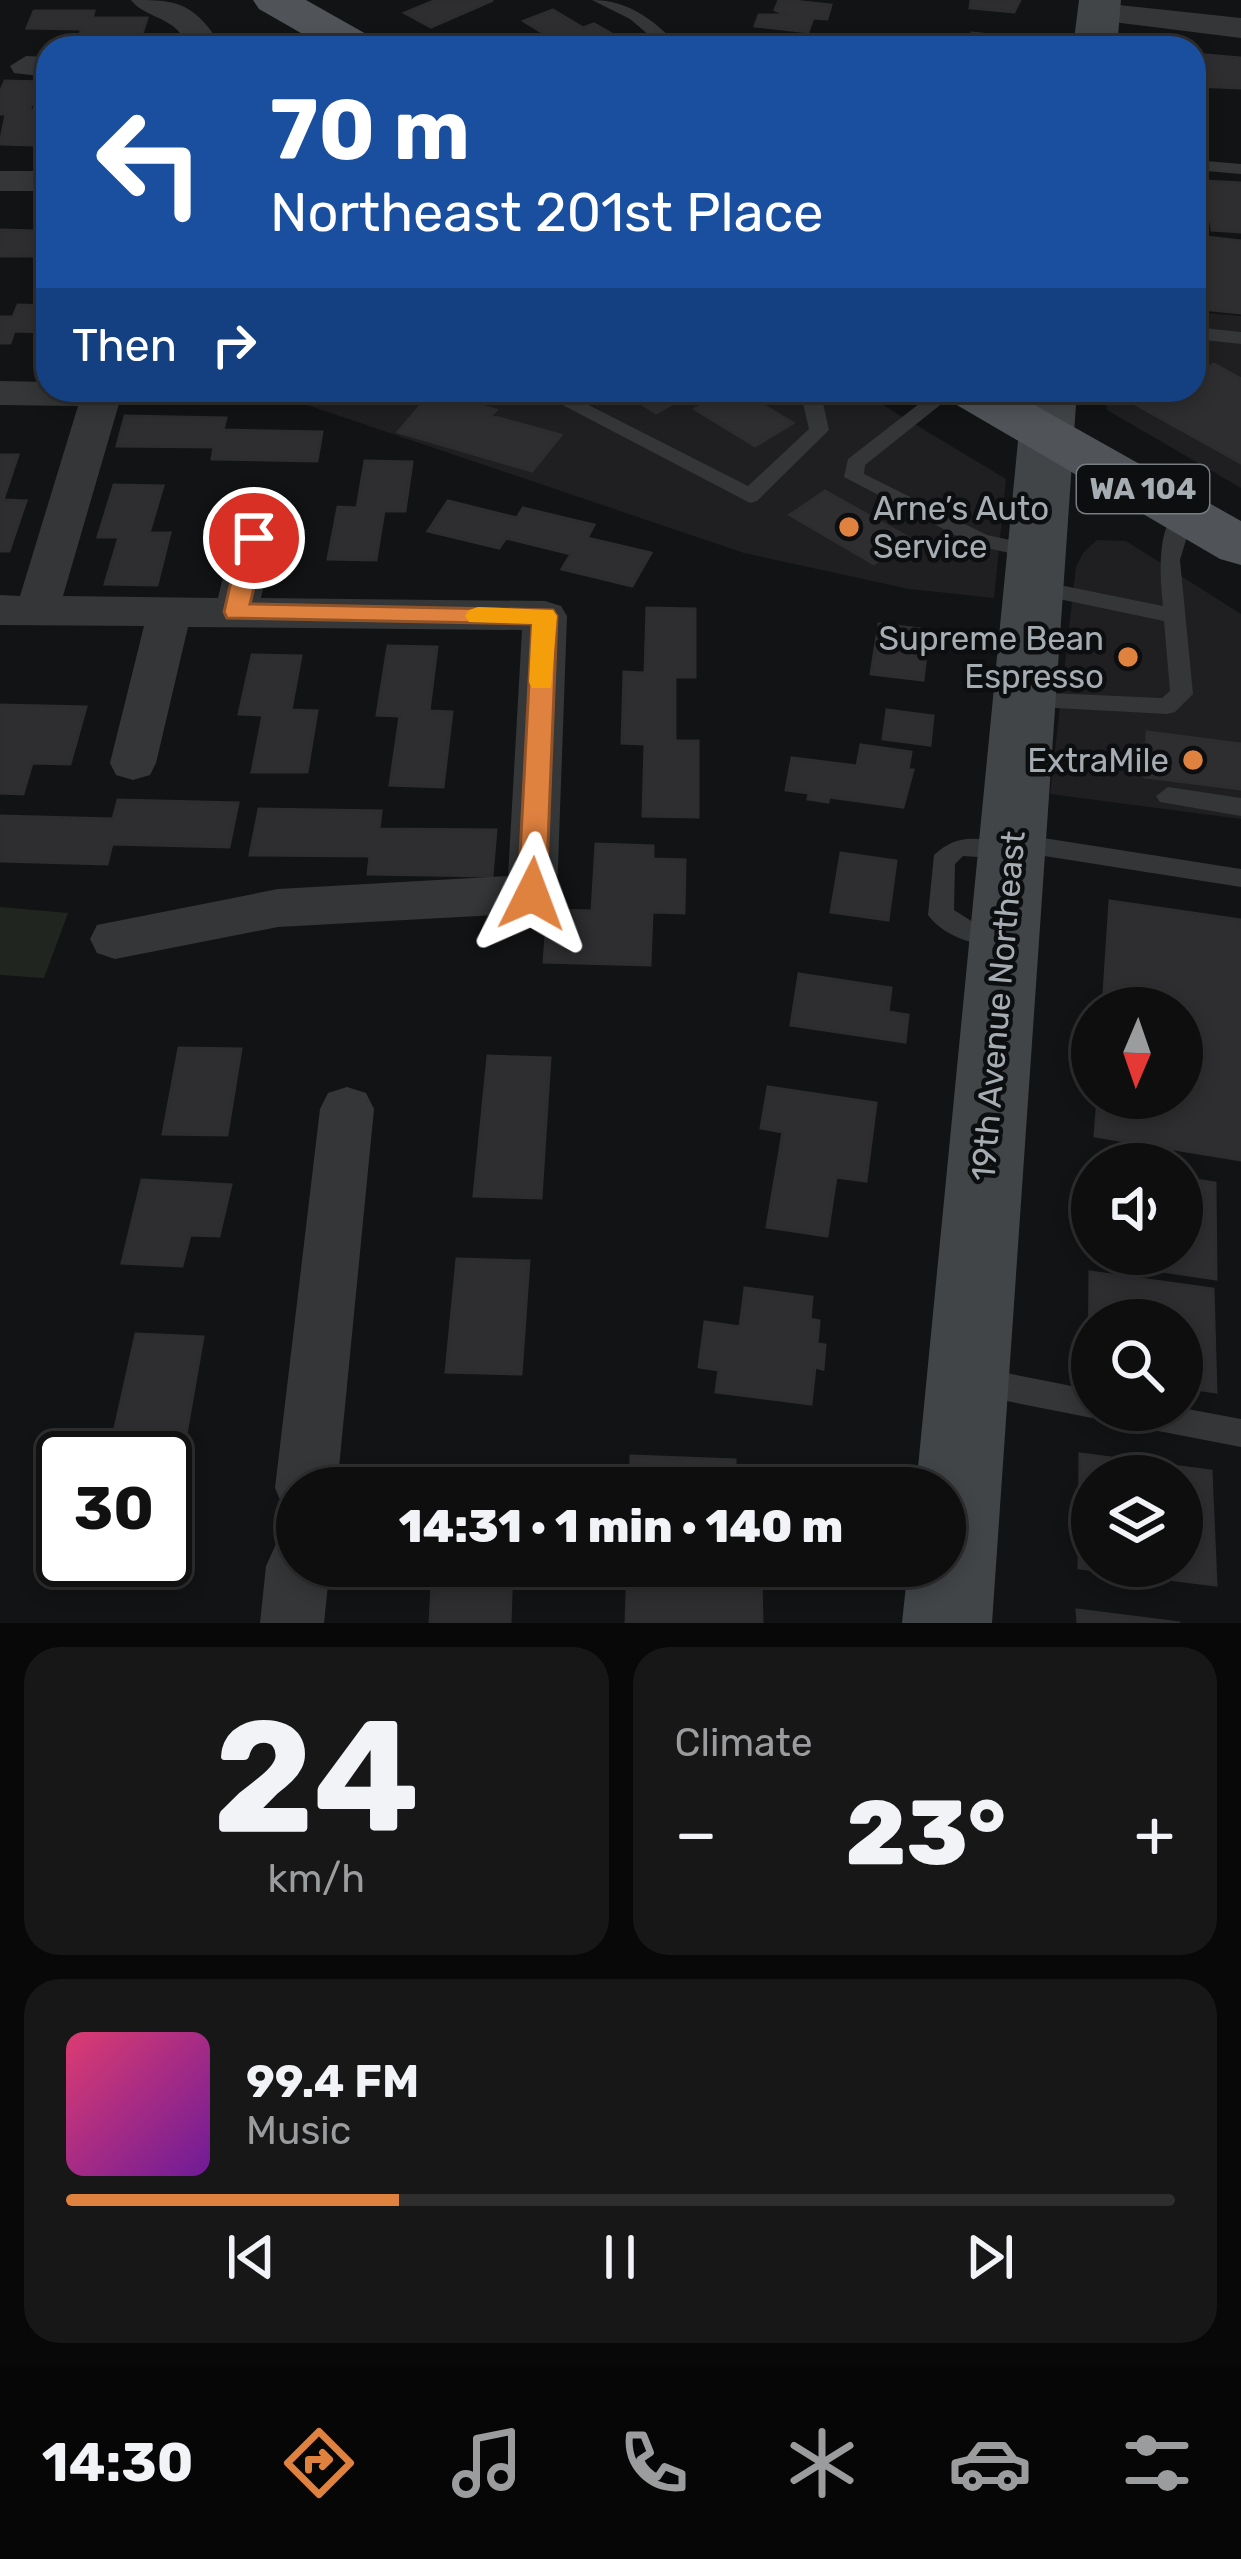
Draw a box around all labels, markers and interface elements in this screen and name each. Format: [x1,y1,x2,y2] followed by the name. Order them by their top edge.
[270,80,470,180] text: 70 m
[72,84,228,240] icon: left
[270,181,824,245] text: Northeast 201st Place
[201,312,267,378] icon: right
[72,319,177,372] text: Then
[1077,465,1209,513] road number: WA 104
[203,487,305,589] pin
[873,489,1049,566] place label: Arne’s Auto Service
[221,505,287,571] icon: arrive
[836,514,862,540] marker: Arne’s Auto Service
[879,619,1104,696] place label: Supreme Bean Espresso
[1115,644,1141,670] marker: Supreme Bean Espresso
[1027,741,1169,780] place label: ExtraMile
[1180,747,1206,773] marker: ExtraMile
[963,829,1033,1183] street label: 19th Avenue Northeast
[469,831,595,957] position arrow
[1071,987,1203,1119] north arrow
[1071,987,1203,1587] map controls
[1071,1143,1203,1275] button: sound
[1071,1299,1203,1431] button: search
[36,1431,192,1587] speed limit sign: 30
[1071,1455,1203,1587] button: layers
[399,1500,843,1553] text: 14:31 · 1 min · 140 m
[213,1685,420,1870] text: 24
[675,1720,813,1766] text: Climate
[845,1780,1006,1887] text: 23°
[675,1794,717,1873] text: −
[1134,1794,1175,1873] text: +
[268,1856,365,1902] text: km/h
[246,2055,419,2108] text: 99.4 FM
[246,2108,351,2154] text: Music
[218,2224,284,2290] icon: previous
[587,2224,653,2290] icon: pause
[957,2224,1023,2290] icon: next
[277,2421,361,2505] icon: directions
[445,2421,529,2505] icon: music
[612,2421,696,2505] icon: phone
[780,2421,864,2505] icon: climate
[948,2421,1032,2505] icon: car
[1115,2421,1199,2505] icon: filters
[42,2431,194,2495] text: 14:30

